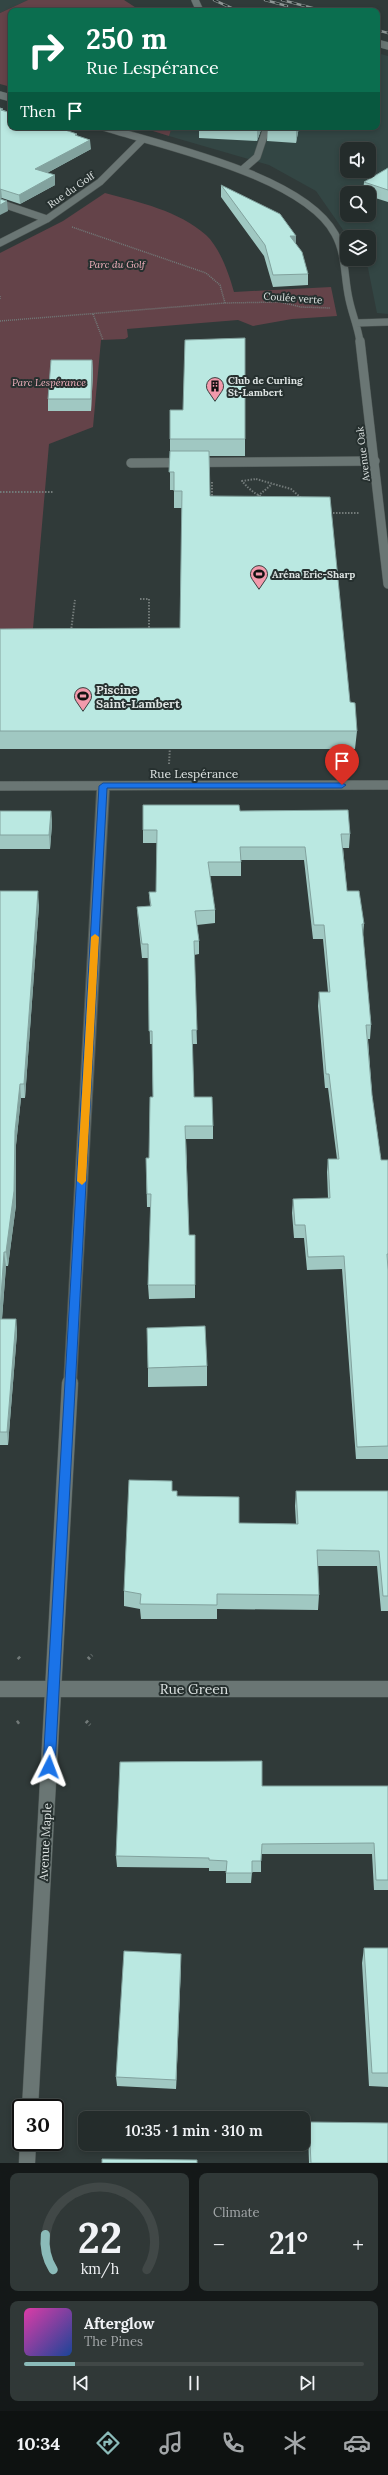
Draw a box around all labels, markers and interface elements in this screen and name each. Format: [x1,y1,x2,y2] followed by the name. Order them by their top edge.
[86,21,167,57] text: 250 m
[20,24,72,76] icon: right
[86,56,219,79] text: Rue Lespérance
[64,100,86,122] icon: arrive
[20,102,56,121] text: Then
[340,142,376,266] map controls
[340,142,376,178] button: sound
[45,169,98,211] street label: Rue du Golf
[340,186,376,222] button: search
[340,230,376,266] button: layers
[89,258,146,271] park label: Parc du Golf
[263,289,323,307] street label: Coulée verte
[228,374,303,399] place label: Club de Curling St-Lambert
[12,376,86,389] park label: Parc Lespérance
[205,376,225,401] building icon: Club de Curling St-Lambert
[353,425,373,483] street label: Avenue Oak
[249,564,269,589] sports icon: Aréna Eric-Sharp
[272,568,355,581] place label: Aréna Eric-Sharp
[96,682,181,711] place label: Piscine Saint-Lambert
[73,686,93,711] sports icon: Piscine Saint-Lambert
[325,744,359,785] pin
[331,750,353,772] icon: arrive
[150,766,239,781] street label: Rue Lespérance
[160,1680,229,1698] street label: Rue Green
[28,1746,70,1788] position arrow
[35,1802,55,1882] street label: Avenue Maple
[12,2099,64,2151] speed limit sign: 30
[125,2121,263,2140] text: 10:35 · 1 min · 310 m
[213,2204,260,2221] text: Climate
[77,2211,122,2264] text: 22
[269,2224,308,2262] text: 21°
[213,2230,225,2258] text: −
[352,2230,364,2258] text: +
[80,2260,119,2279] text: km/h
[84,2314,154,2333] text: Afterglow
[84,2333,143,2350] text: The Pines
[70,2372,92,2394] icon: previous
[183,2372,205,2394] icon: pause
[296,2372,318,2394] icon: next
[94,2429,122,2457] icon: directions
[157,2429,185,2457] icon: music
[219,2429,247,2457] icon: phone
[281,2429,309,2457] icon: climate
[343,2429,371,2457] icon: car
[17,2432,60,2455] text: 10:34

